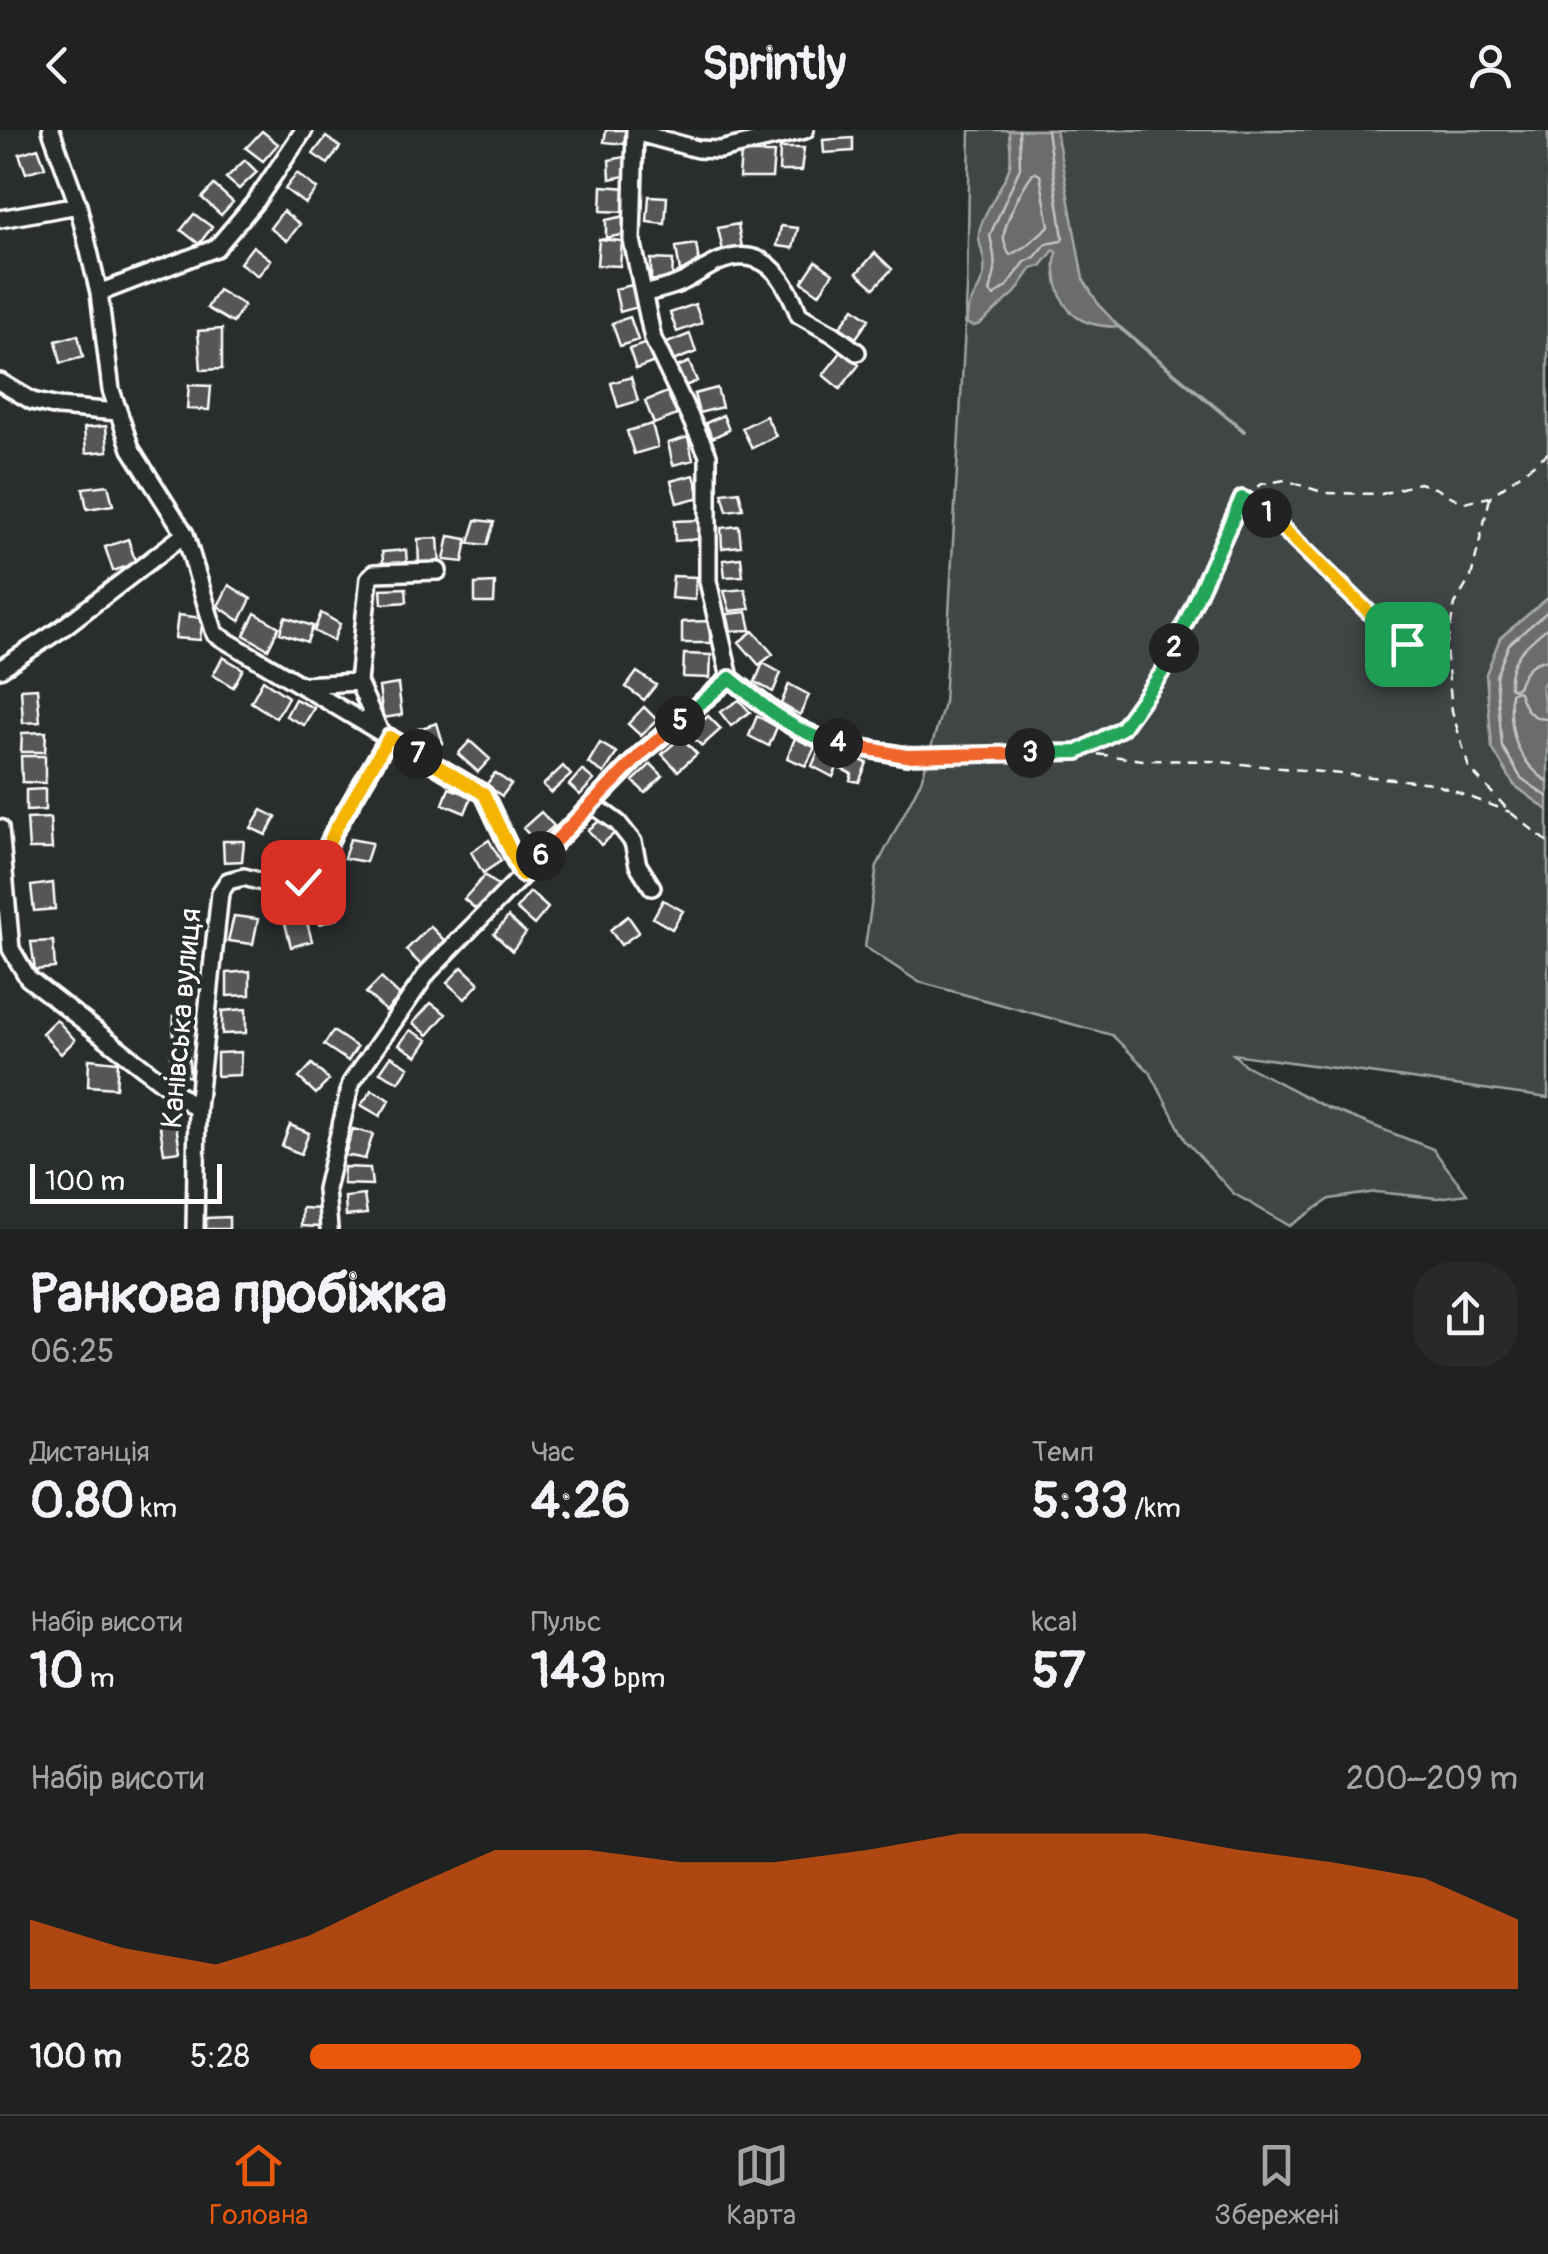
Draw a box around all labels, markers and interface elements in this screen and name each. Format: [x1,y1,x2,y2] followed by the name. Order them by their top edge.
[702,37,846,93] text: Sprintly
[30,38,85,93] icon: back
[1463,38,1518,93] icon: person
[1242,488,1292,538] pin: 1
[1262,495,1272,530] text: 1
[1365,602,1450,687] pin
[1380,617,1435,672] icon: arrive
[1149,623,1199,673] pin: 2
[1166,630,1182,665] text: 2
[655,696,705,746] pin: 5
[672,703,688,738] text: 5
[813,718,863,768] pin: 4
[830,725,846,760] text: 4
[1005,728,1055,778] pin: 3
[393,729,443,779] pin: 7
[1022,735,1038,770] text: 3
[411,736,425,771] text: 7
[516,831,566,881] pin: 6
[533,838,549,873] text: 6
[261,840,346,925] pin
[276,855,331,910] icon: check
[153,906,210,1130] street label: Канівська вулиця
[30,1159,222,1204] scale bar
[45,1164,125,1199] text: 100 m
[30,1260,447,1329] text: Ранкова пробіжка
[1413,1262,1518,1367] button: share
[30,1332,114,1372] text: 06:25
[30,1435,150,1470] text: Дистанція
[531,1435,575,1470] text: Час
[1032,1435,1094,1470] text: Темп
[30,1470,134,1533] text: 0.80
[531,1470,630,1533] text: 4:26
[1032,1470,1128,1533] text: 5:33
[134,1491,177,1526] text: km
[1128,1491,1181,1526] text: /km
[30,1605,182,1640] text: Набір висоти
[531,1605,602,1640] text: Пульс
[1032,1605,1078,1640] text: kcal
[30,1640,84,1703] text: 10
[531,1640,607,1703] text: 143
[1032,1640,1086,1703] text: 57
[84,1661,115,1696] text: m
[607,1661,665,1696] text: bpm
[30,1759,204,1799] text: Набір висоти
[1346,1759,1518,1799] text: 200–209 m
[30,2037,122,2077] text: 100 m
[190,2037,250,2077] text: 5:28
[209,2138,308,2233] tab: Головна
[727,2138,796,2233] tab: Карта
[1214,2138,1339,2233] tab: Збережені

